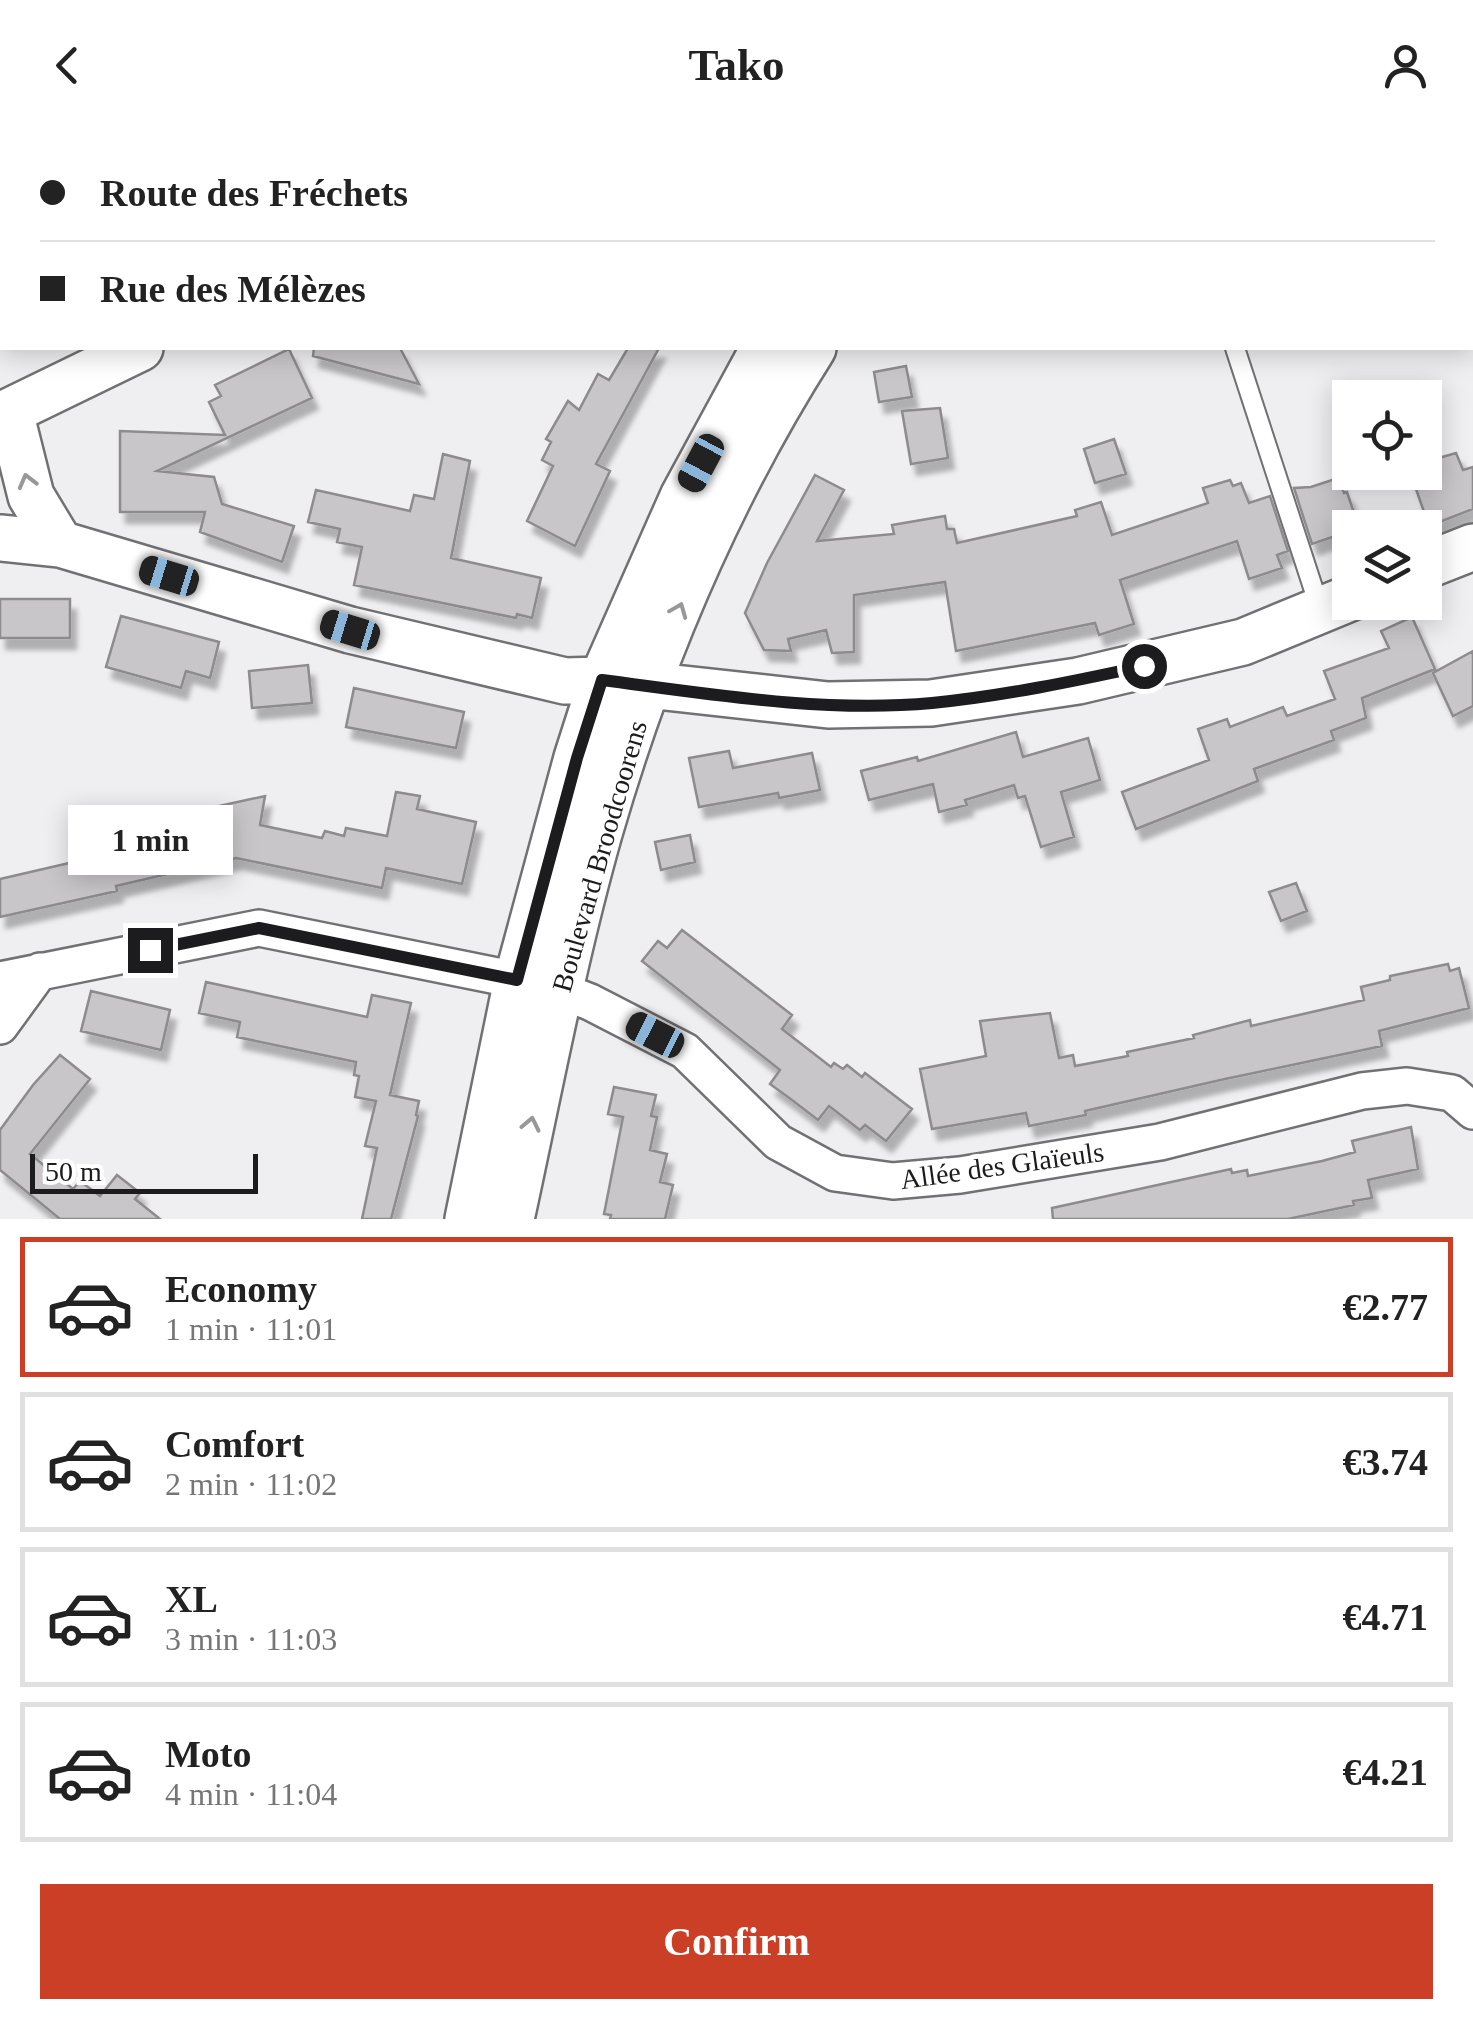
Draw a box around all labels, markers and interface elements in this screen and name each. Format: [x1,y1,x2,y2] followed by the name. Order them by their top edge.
[40,38,95,93] icon: back
[1378,38,1433,93] icon: person
[689,40,784,90] text: Tako
[100,172,408,214] text: Route des Fréchets
[100,268,366,310] text: Rue des Mélèzes
[1332,380,1442,620] map controls
[1332,380,1442,490] button: locate
[674,429,728,497] car
[18,473,39,490] one-way arrow
[1332,510,1442,620] button: layers
[136,553,202,599] car
[667,603,687,620] one-way arrow
[317,607,383,653] car
[1122,644,1167,689] route start
[546,717,653,995] street label: Boulevard Broodcoorens
[68,805,232,875] callout: 1 min
[112,822,189,858] text: 1 min
[128,928,173,973] route end
[621,1008,689,1062] car
[520,1116,541,1133] one-way arrow
[898,1136,1106,1195] street label: Allée des Glaïeuls
[30,1149,258,1194] scale bar
[45,1156,102,1187] text: 50 m
[45,1262,135,1352] icon: car
[165,1268,317,1310] text: Economy
[1343,1286,1428,1328] text: €2.77
[165,1311,337,1347] text: 1 min · 11:01
[45,1417,135,1507] icon: car
[165,1423,304,1465] text: Comfort
[1343,1441,1428,1483] text: €3.74
[165,1466,337,1502] text: 2 min · 11:02
[45,1572,135,1662] icon: car
[165,1578,218,1620] text: XL
[1343,1596,1428,1638] text: €4.71
[165,1621,337,1657] text: 3 min · 11:03
[45,1727,135,1817] icon: car
[165,1733,252,1775] text: Moto
[1343,1751,1428,1793] text: €4.21
[165,1776,337,1812] text: 4 min · 11:04
[40,1884,1433,1999] button: Confirm

